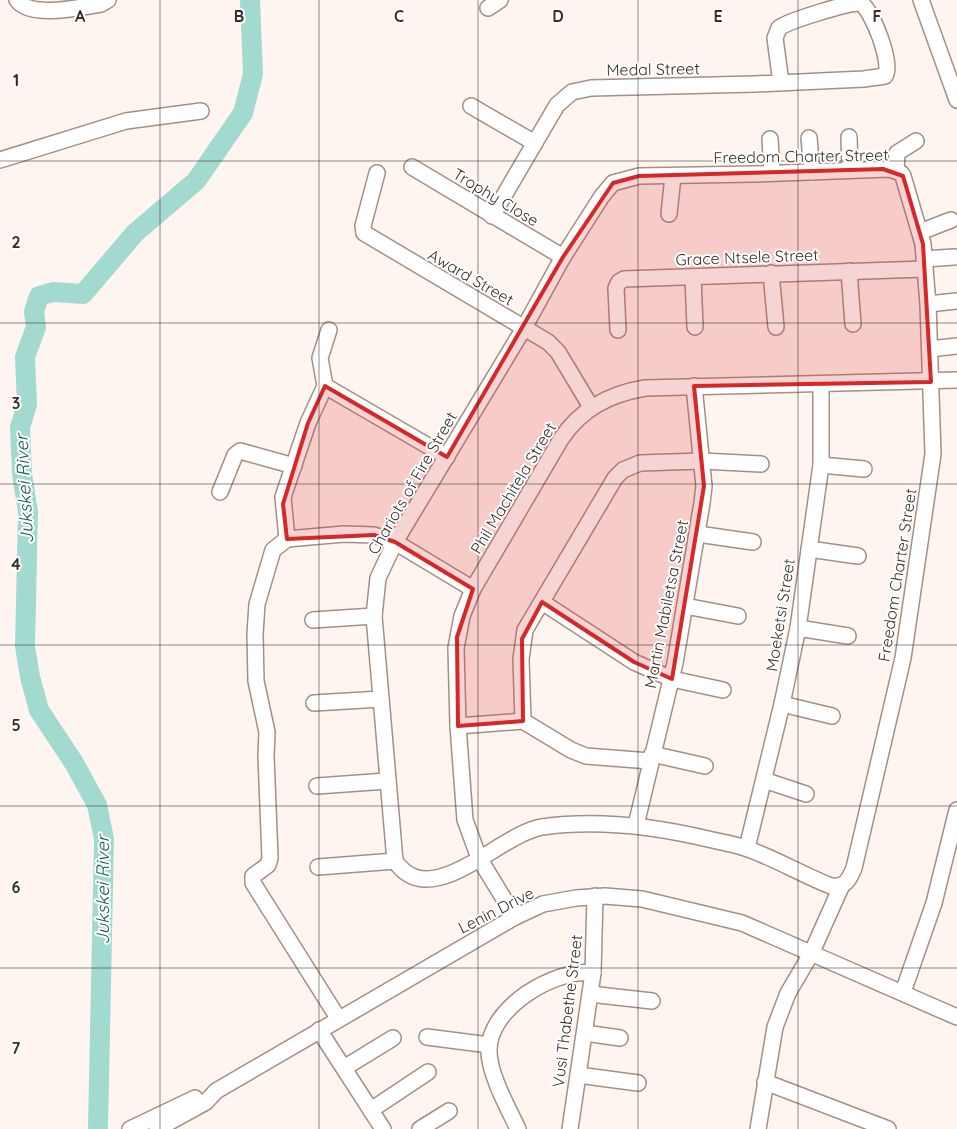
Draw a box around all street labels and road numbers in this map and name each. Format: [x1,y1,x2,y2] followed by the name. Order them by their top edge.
[606,58,700,80] street label: Medal Street
[713,144,889,168] street label: Freedom Charter Street
[449,164,543,230] street label: Trophy Close
[425,244,517,310] street label: Award Street
[675,245,819,269] street label: Grace Ntsele Street
[363,408,461,558] street label: Chariots of Fire Street
[466,419,560,557] street label: Phil Machitela Street
[873,487,921,663] street label: Freedom Charter Street
[640,518,692,690] street label: Martin Mabiletsa Street
[761,557,799,673] street label: Moeketsi Street
[455,882,537,938] street label: Lenin Drive
[548,933,586,1089] street label: Vusi Thabethe Street

